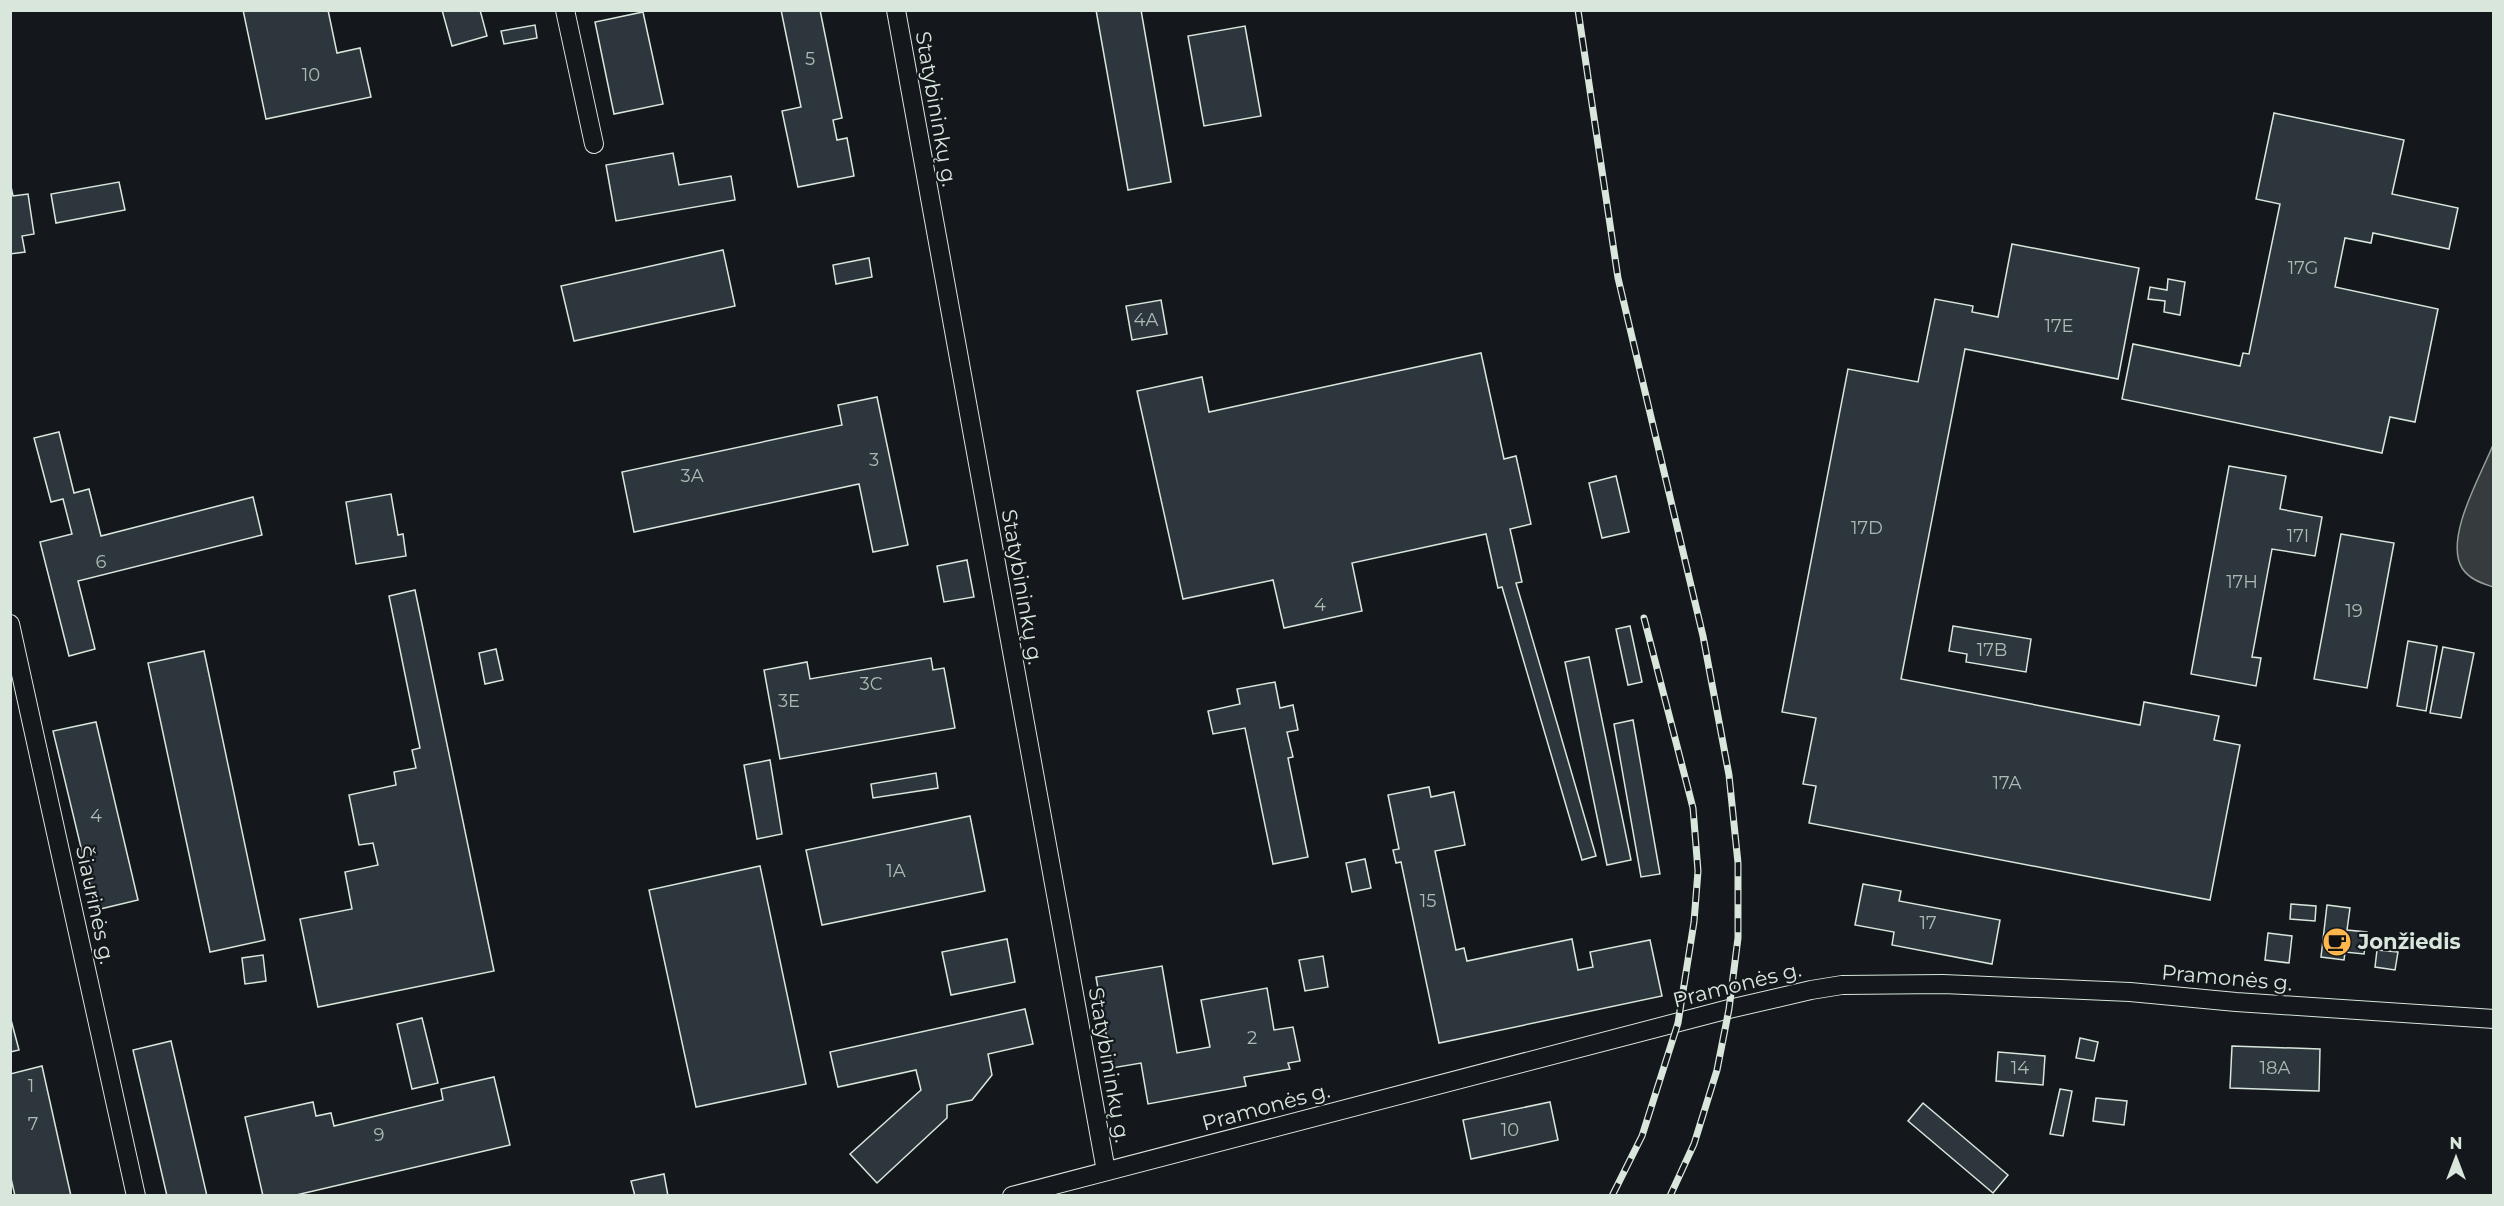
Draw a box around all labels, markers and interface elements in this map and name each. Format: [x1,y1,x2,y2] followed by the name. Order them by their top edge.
[911,29,962,189] street label: Statybininkų g.
[805,48,815,70] house number: 5
[302,64,320,86] house number: 10
[2288,257,2318,279] house number: 17G
[1134,309,1158,331] house number: 4A
[2044,315,2074,337] house number: 17E
[869,449,879,471] house number: 3
[680,465,704,487] house number: 3A
[997,507,1048,667] street label: Statybininkų g.
[1851,517,1883,539] house number: 17D
[2287,525,2309,547] house number: 17I
[96,551,107,573] house number: 6
[2226,571,2258,593] house number: 17H
[1314,594,1326,616] house number: 4
[2345,600,2363,622] house number: 19
[1977,639,2007,661] house number: 17B
[860,673,883,695] house number: 3C
[778,690,800,712] house number: 3E
[1993,772,2021,794] house number: 17A
[90,805,102,827] house number: 4
[71,843,120,966] street label: Šiaurinės g.
[886,860,906,882] house number: 1A
[1420,890,1436,912] house number: 15
[1919,912,1937,934] house number: 17
[2321,926,2353,958] cafe icon: Jonžiedis
[2357,929,2461,954] place label: Jonžiedis
[1670,956,1804,1013] street label: Pramonės g.
[2160,959,2294,996] street label: Pramonės g.
[1084,985,1135,1145] street label: Statybininkų g.
[1247,1027,1257,1049] house number: 2
[2011,1057,2029,1079] house number: 14
[2260,1057,2290,1079] house number: 18A
[28,1075,34,1097] house number: 1
[1199,1077,1333,1136] street label: Pramonės g.
[28,1113,38,1135] house number: 7
[1501,1119,1519,1141] house number: 10
[374,1124,385,1146] house number: 9
[2426,1128,2486,1188] north arrow
[2450,1134,2462,1153] text: N

